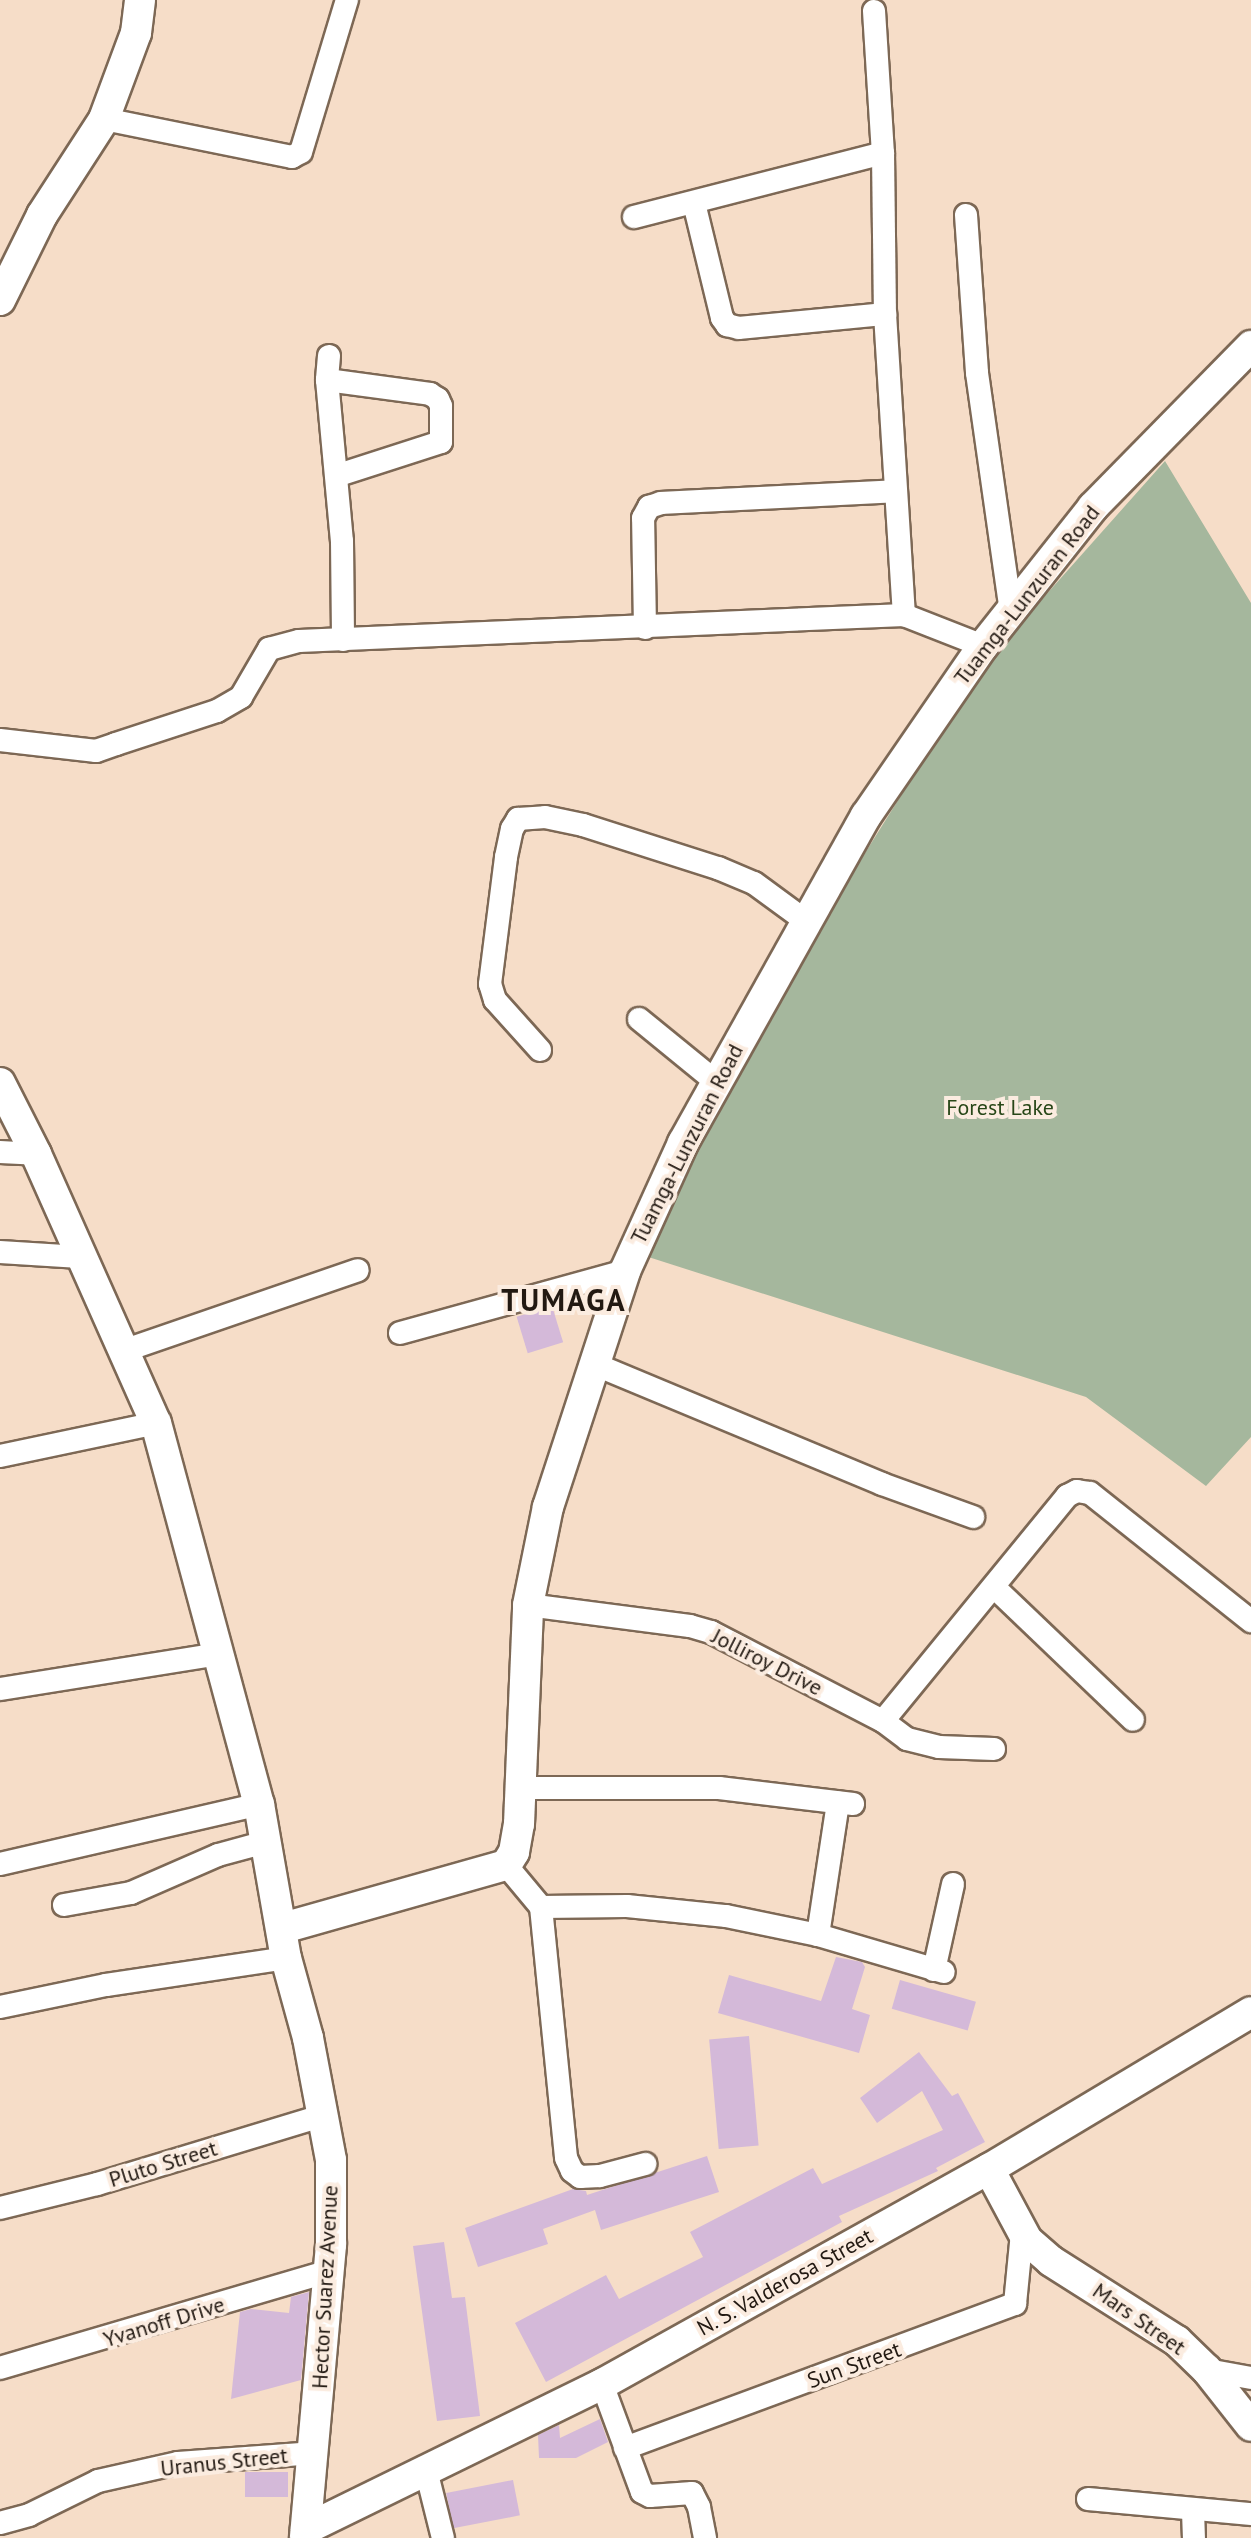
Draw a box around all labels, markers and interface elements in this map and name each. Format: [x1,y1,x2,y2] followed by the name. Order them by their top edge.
[949,500,1105,690] street label: Tuamga-Lunzuran Road
[625,1040,749,1248] street label: Tuamga-Lunzuran Road
[946,1095,1054,1121] park label: Forest Lake
[501,1282,627,1318] district label: TUMAGA
[707,1623,827,1701] street label: Jolliroy Drive
[106,2135,220,2193] street label: Pluto Street
[306,2184,344,2390] street label: Hector Suarez Avenue
[691,2222,879,2342] street label: N. S. Valderosa Street
[1088,2277,1190,2361] street label: Mars Street
[100,2291,228,2353] street label: Yvanoff Drive
[804,2336,904,2394] street label: Sun Street
[159,2442,289,2482] street label: Uranus Street

